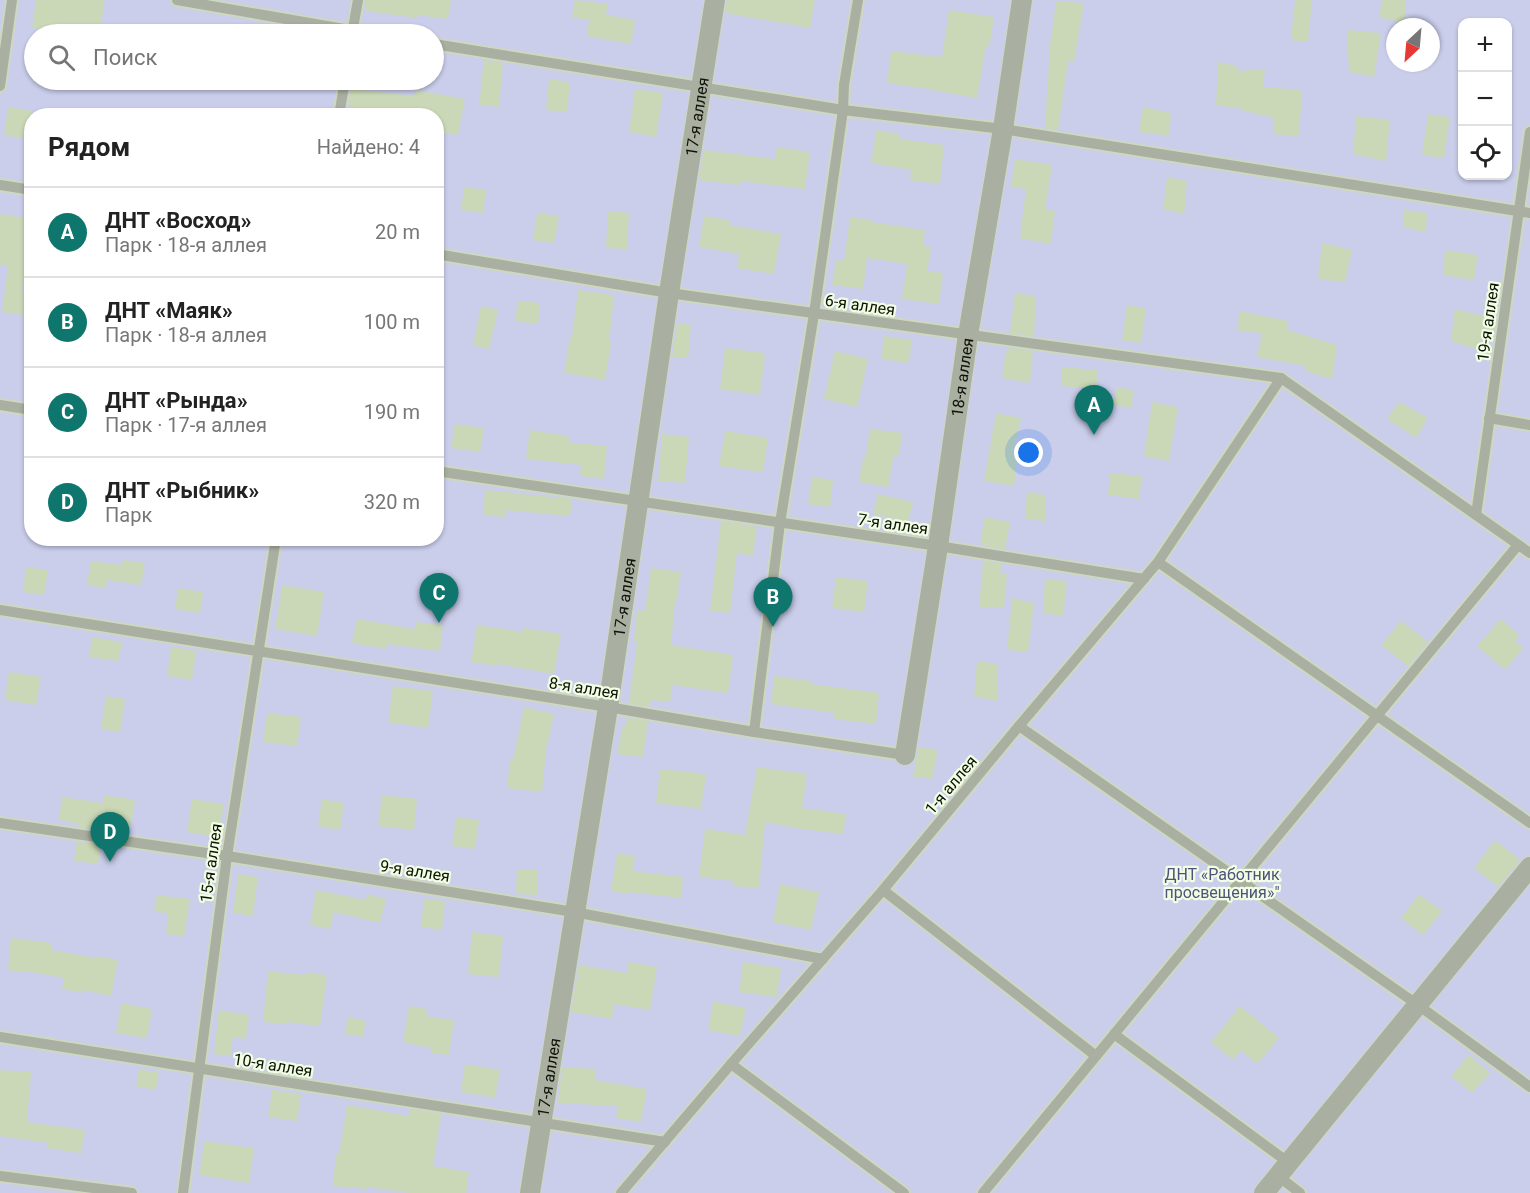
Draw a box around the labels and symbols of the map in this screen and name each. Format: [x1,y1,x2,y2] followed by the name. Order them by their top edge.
[1386,18,1440,72] north arrow
[681,76,712,158] street label: 17-я аллея
[1473,281,1503,363] street label: 19-я аллея
[824,291,896,319] street label: 6-я аллея
[947,337,977,418] street label: 18-я аллея
[1074,386,1114,435] pin: A
[1014,438,1043,467] your location
[857,510,929,538] street label: 7-я аллея
[609,557,639,638] street label: 17-я аллея
[420,574,458,623] pin: C
[754,578,792,627] pin: B
[548,673,620,703] street label: 8-я аллея
[921,752,981,818] street label: 1-я аллея
[90,812,130,862] pin: D
[196,822,226,904] street label: 15-я аллея
[379,856,451,886] street label: 9-я аллея
[1164,865,1280,902] park label: ДНТ «Работник просвещения»"
[533,1037,564,1118] street label: 17-я аллея
[232,1049,314,1081] street label: 10-я аллея

